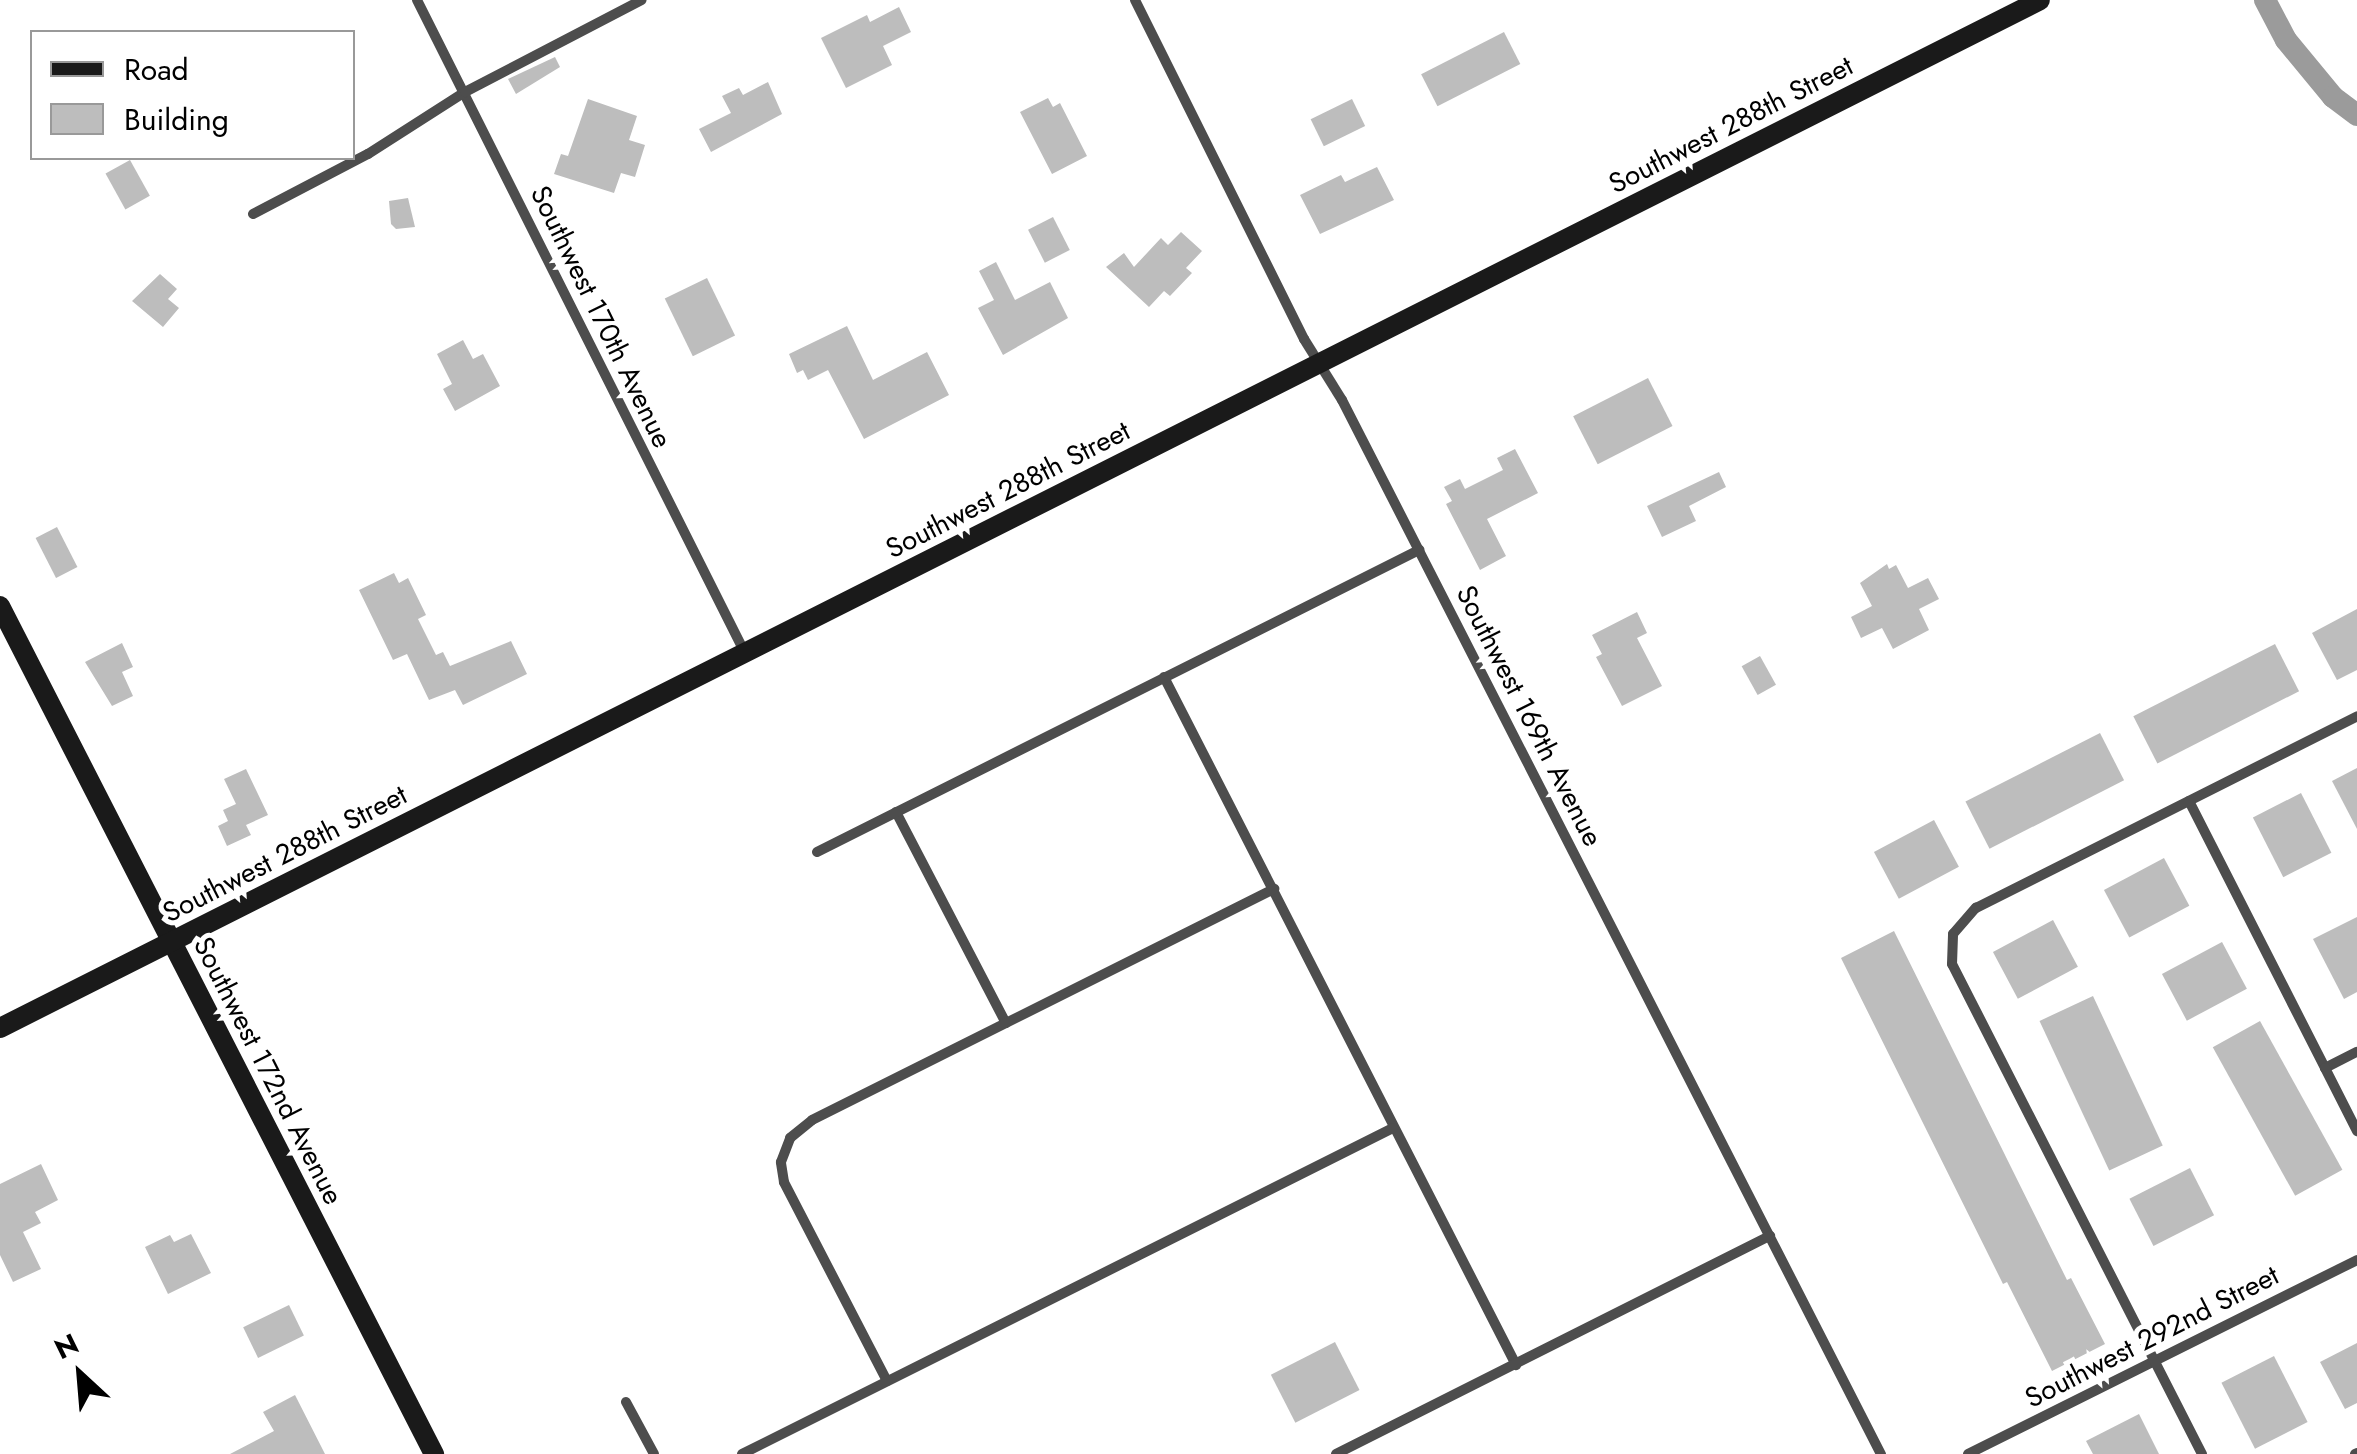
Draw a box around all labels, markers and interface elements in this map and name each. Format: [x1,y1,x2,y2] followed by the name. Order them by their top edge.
[30,30,355,160] legend
[124,48,189,91] text: Road
[1603,49,1859,201] street label: Southwest 288th Street
[124,98,229,141] text: Building
[523,181,679,453] street label: Southwest 170th Avenue
[880,414,1136,566] street label: Southwest 288th Street
[1449,580,1609,852] street label: Southwest 169th Avenue
[157,778,413,930] street label: Southwest 288th Street
[186,932,350,1210] street label: Southwest 172nd Avenue
[2020,1258,2284,1416] street label: Southwest 292nd Street
[48,1323,86,1370] text: N
[30,1324,130,1424] north arrow

